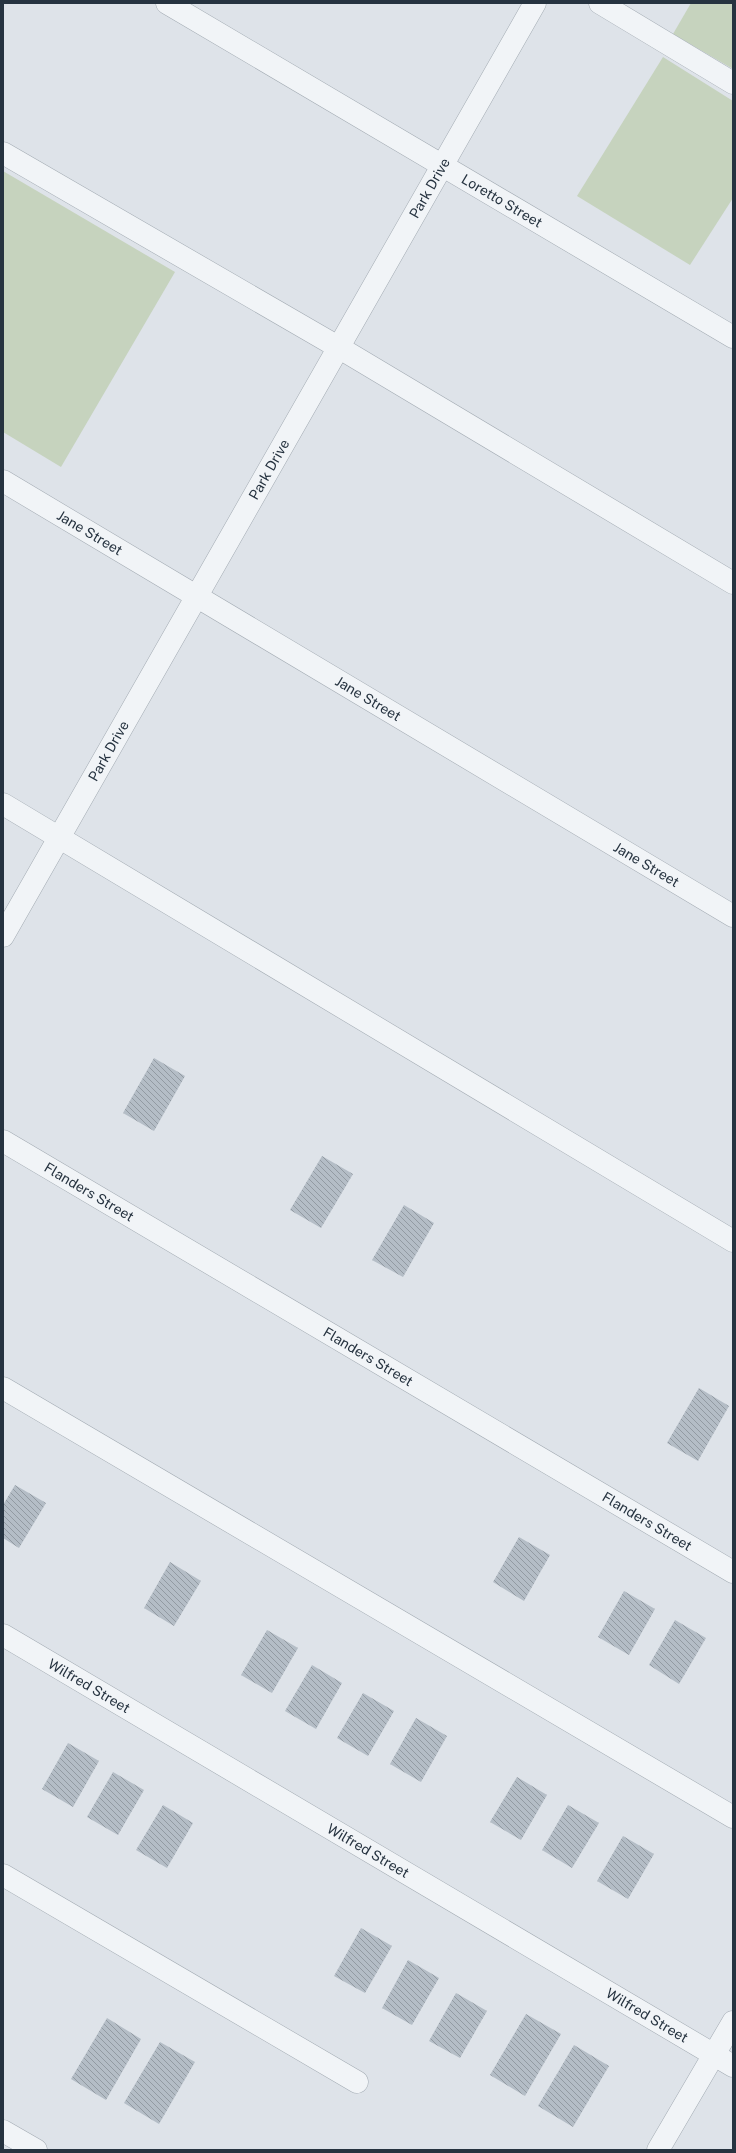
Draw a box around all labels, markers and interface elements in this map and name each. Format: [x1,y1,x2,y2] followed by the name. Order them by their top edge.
[406,155,453,221] street label: Park Drive
[459,171,545,231] street label: Loretto Street
[245,436,293,502] street label: Park Drive
[54,507,125,558] street label: Jane Street
[332,673,404,724] street label: Jane Street
[85,718,132,784] street label: Park Drive
[611,839,682,890] street label: Jane Street
[41,1159,137,1225] street label: Flanders Street
[320,1324,416,1389] street label: Flanders Street
[599,1489,695,1554] street label: Flanders Street
[45,1655,133,1716] street label: Wilfred Street
[324,1820,412,1881] street label: Wilfred Street
[603,1985,691,2046] street label: Wilfred Street

